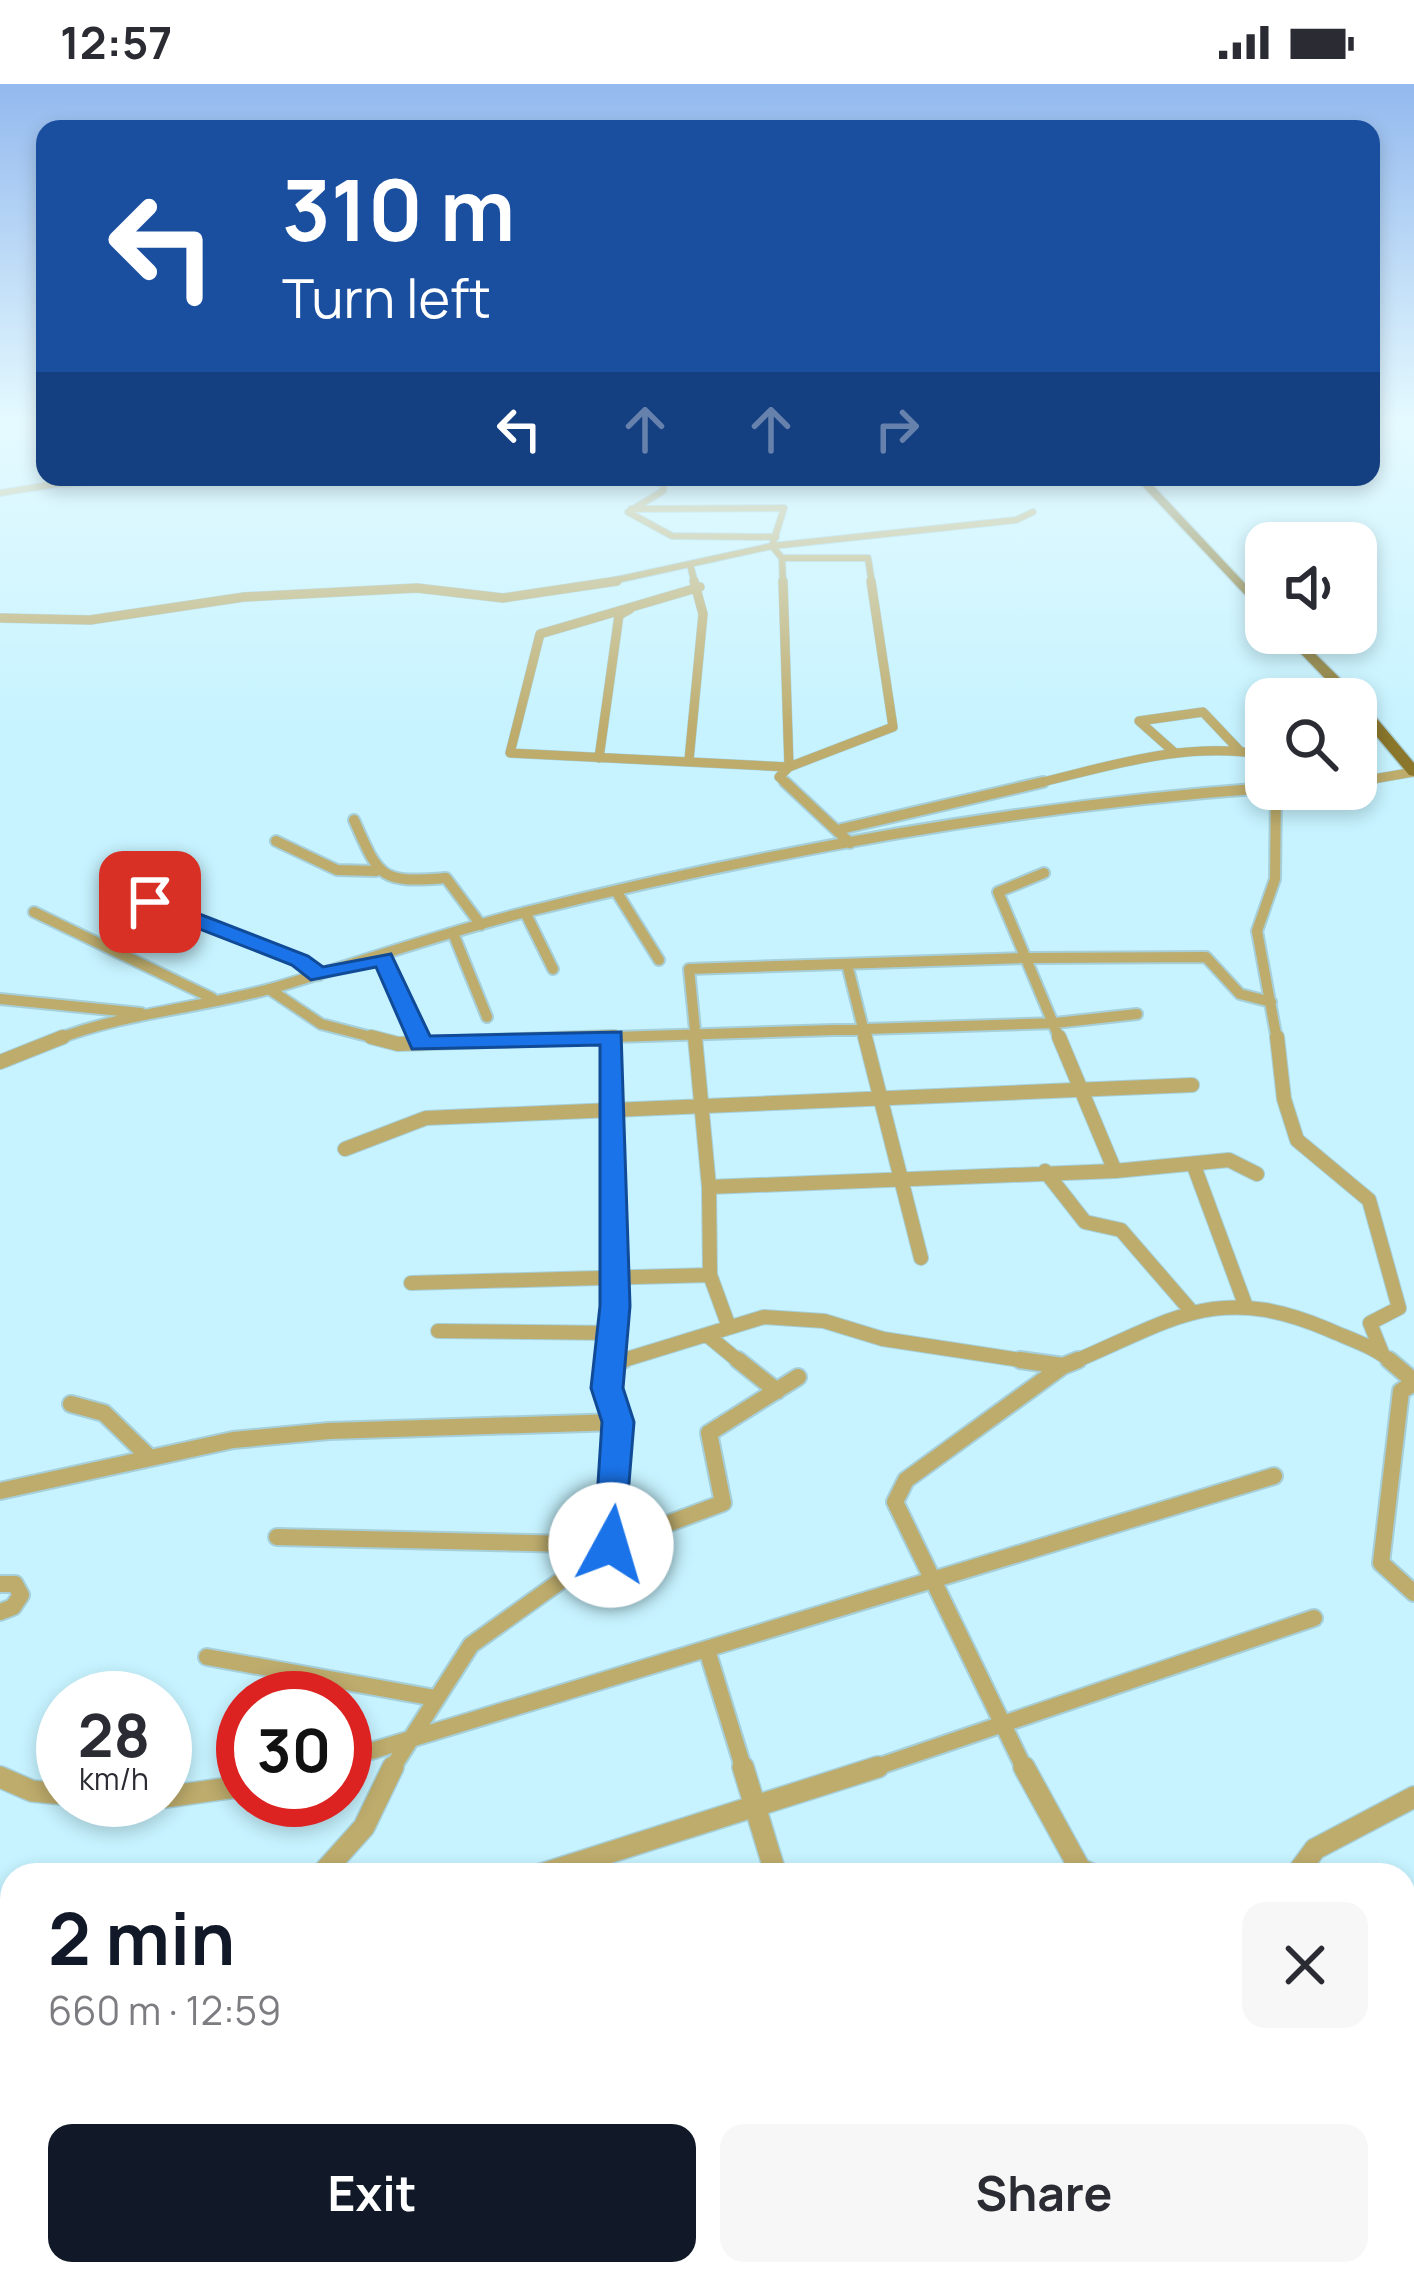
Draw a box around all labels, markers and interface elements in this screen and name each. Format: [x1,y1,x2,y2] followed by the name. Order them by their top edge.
[60,11,172,73] text: 12:57
[282,151,515,266] text: 310 m
[84,168,240,324] icon: left
[282,260,491,334] text: Turn left
[486,396,552,462] icon: left
[612,396,678,462] icon: ahead
[738,396,804,462] icon: ahead
[864,396,930,462] icon: right
[1245,522,1377,810] map controls
[1245,522,1377,654] button: sound
[1245,678,1377,810] button: search
[99,851,201,953] pin
[117,869,183,935] icon: arrive
[548,1482,674,1608] position arrow
[216,1671,372,1827] speed limit sign: 30
[78,1693,150,1775] text: 28
[79,1758,149,1799] text: km/h
[48,1888,235,1987] text: 2 min
[1242,1902,1368,2028] button: close
[48,1983,281,2037] text: 660 m · 12:59
[48,2124,696,2262] button: Exit
[720,2124,1368,2262] button: Share

